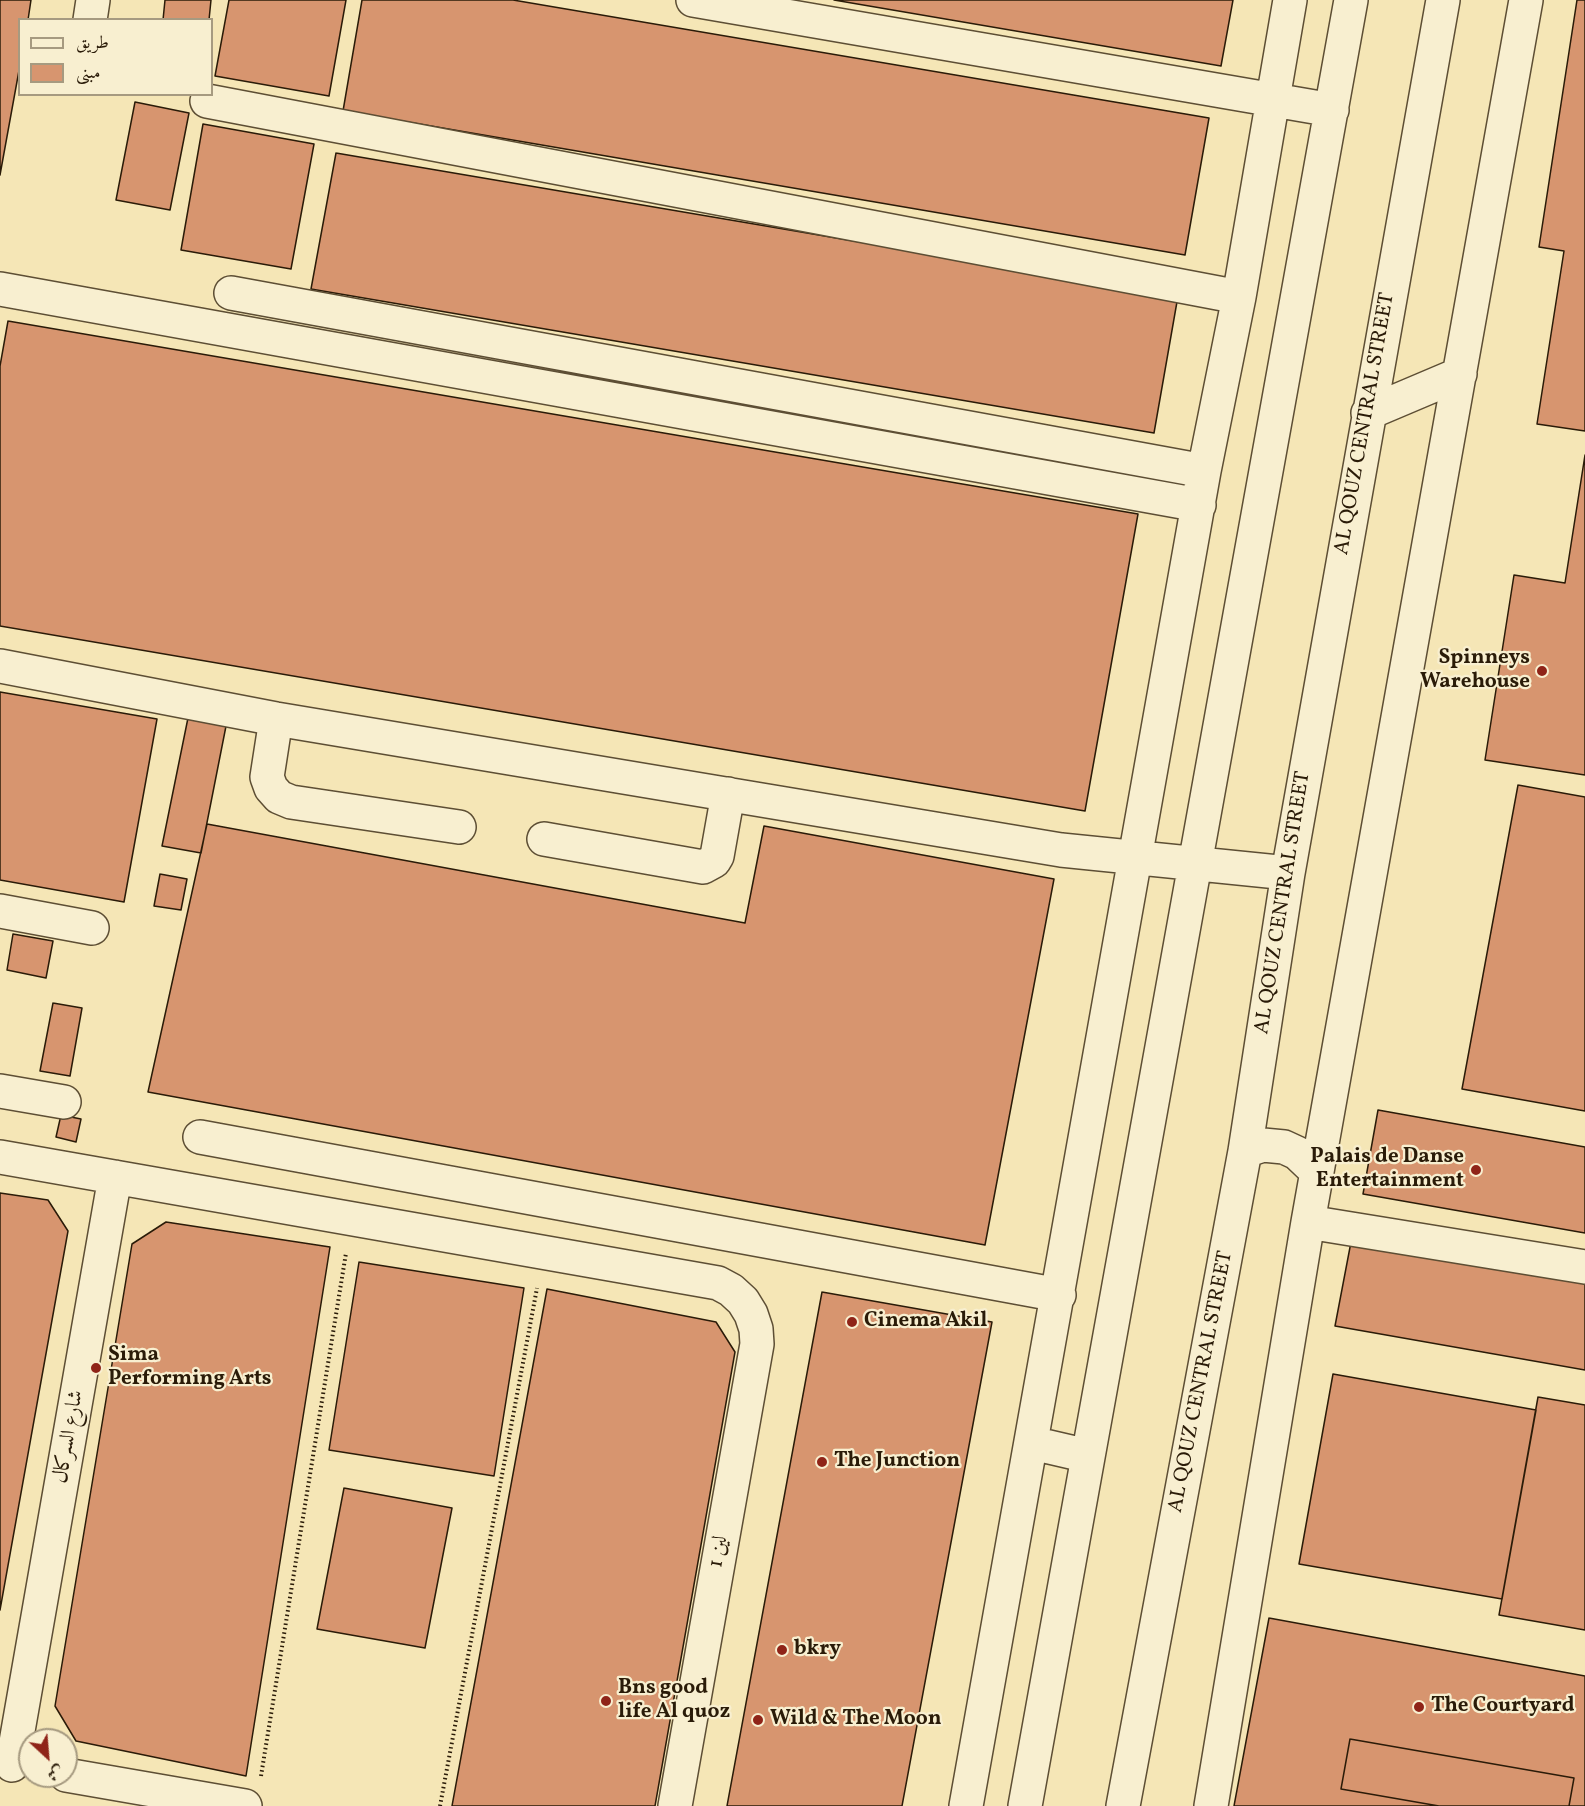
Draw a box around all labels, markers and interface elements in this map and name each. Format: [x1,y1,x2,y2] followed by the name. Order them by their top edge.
[18,18,213,96] legend
[76,31,109,56] text: طريق
[76,61,101,86] text: مبنى
[1331,291,1401,557] street label: AL QOUZ CENTRAL STREET
[1420,646,1530,696] place label: Spinneys Warehouse
[1535,664,1549,678] marker: Spinneys Warehouse
[1251,770,1317,1036] street label: AL QOUZ CENTRAL STREET
[1310,1145,1464,1195] place label: Palais de Danse Entertainment
[1469,1163,1483,1177] marker: Palais de Danse Entertainment
[1164,1249,1240,1515] street label: AL QOUZ CENTRAL STREET
[864,1309,987,1335] place label: Cinema Akil
[845,1315,859,1329] marker: Cinema Akil
[108,1343,272,1393] place label: Sima Performing Arts
[89,1361,103,1375] marker: Sima Performing Arts
[49,1388,91,1486] street label: شارع السركال
[834,1449,960,1475] place label: The Junction
[815,1455,829,1469] marker: The Junction
[705,1534,735,1570] street label: لين 1
[794,1637,841,1663] place label: bkry
[775,1643,789,1657] marker: bkry
[618,1676,730,1726] place label: Bns good life Al quoz
[599,1694,613,1708] marker: Bns good life Al quoz
[1431,1694,1575,1720] place label: The Courtyard
[1412,1700,1426,1714] marker: The Courtyard
[770,1707,942,1733] place label: Wild & The Moon
[751,1713,765,1727] marker: Wild & The Moon
[18,1728,78,1788] north arrow
[43,1759,67,1786] text: ش

